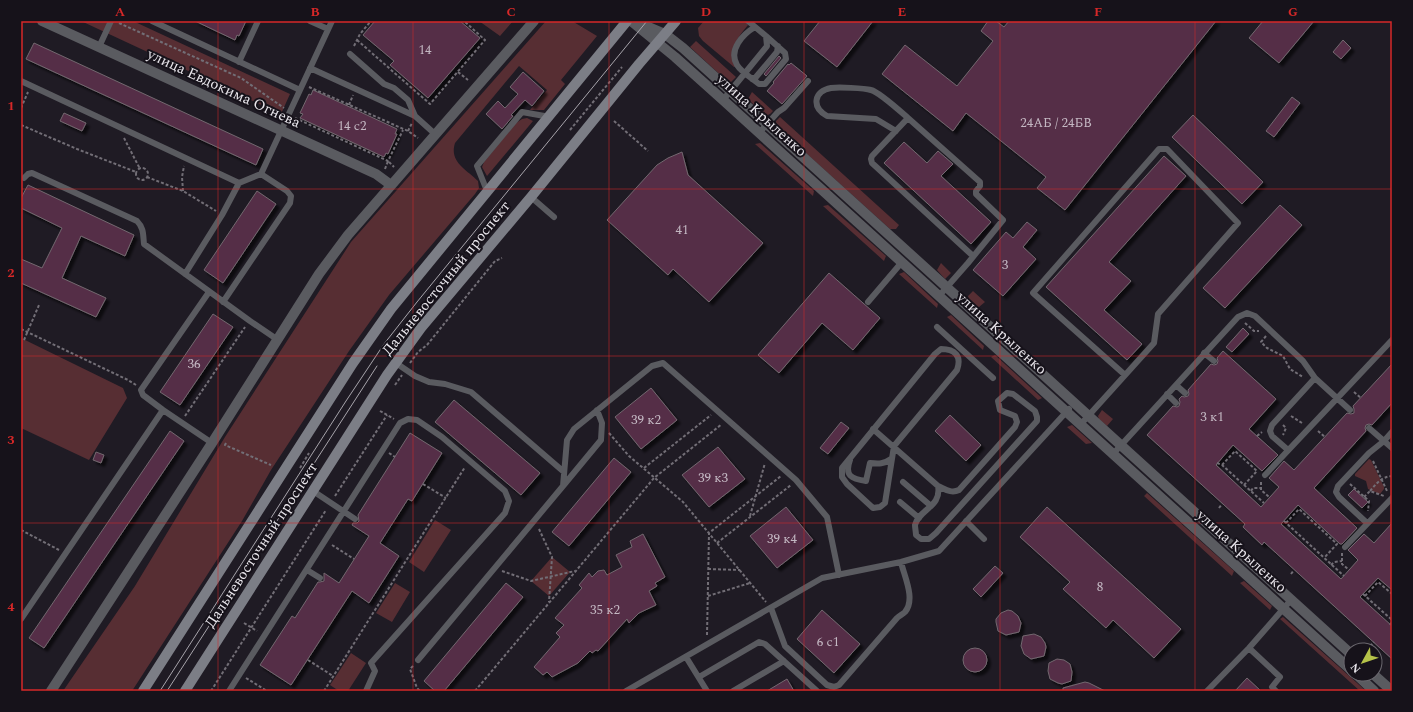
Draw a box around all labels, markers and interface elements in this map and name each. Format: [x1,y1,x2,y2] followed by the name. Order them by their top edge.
[115,2,125,22] text: A
[310,2,320,22] text: B
[506,2,516,22] text: C
[701,2,711,22] text: D
[898,2,907,22] text: E
[1094,2,1102,22] text: F
[1288,2,1298,22] text: G
[419,40,432,60] house number: 14
[142,42,305,134] street label: улица Евдокима Огнева
[711,68,812,162] street label: улица Крыленко
[7,96,15,116] text: 1
[1020,113,1092,133] house number: 24АБ / 24БВ
[338,116,366,136] house number: 14 с2
[377,196,516,361] street label: Дальневосточный проспект
[676,220,689,240] house number: 41
[1002,255,1009,275] house number: 3
[7,263,15,283] text: 2
[951,286,1052,380] street label: улица Крыленко
[188,354,201,374] house number: 36
[1200,407,1224,427] house number: 3 к1
[631,410,661,430] house number: 39 к2
[7,430,15,450] text: 3
[199,458,324,633] street label: Дальневосточный проспект
[698,468,728,488] house number: 39 к3
[1191,504,1292,598] street label: улица Крыленко
[767,529,797,549] house number: 39 к4
[1097,577,1103,597] house number: 8
[7,597,15,617] text: 4
[590,600,620,620] house number: 35 к2
[817,632,839,652] house number: 6 с1
[1343,642,1383,682] north arrow
[1346,659,1365,677] text: N

